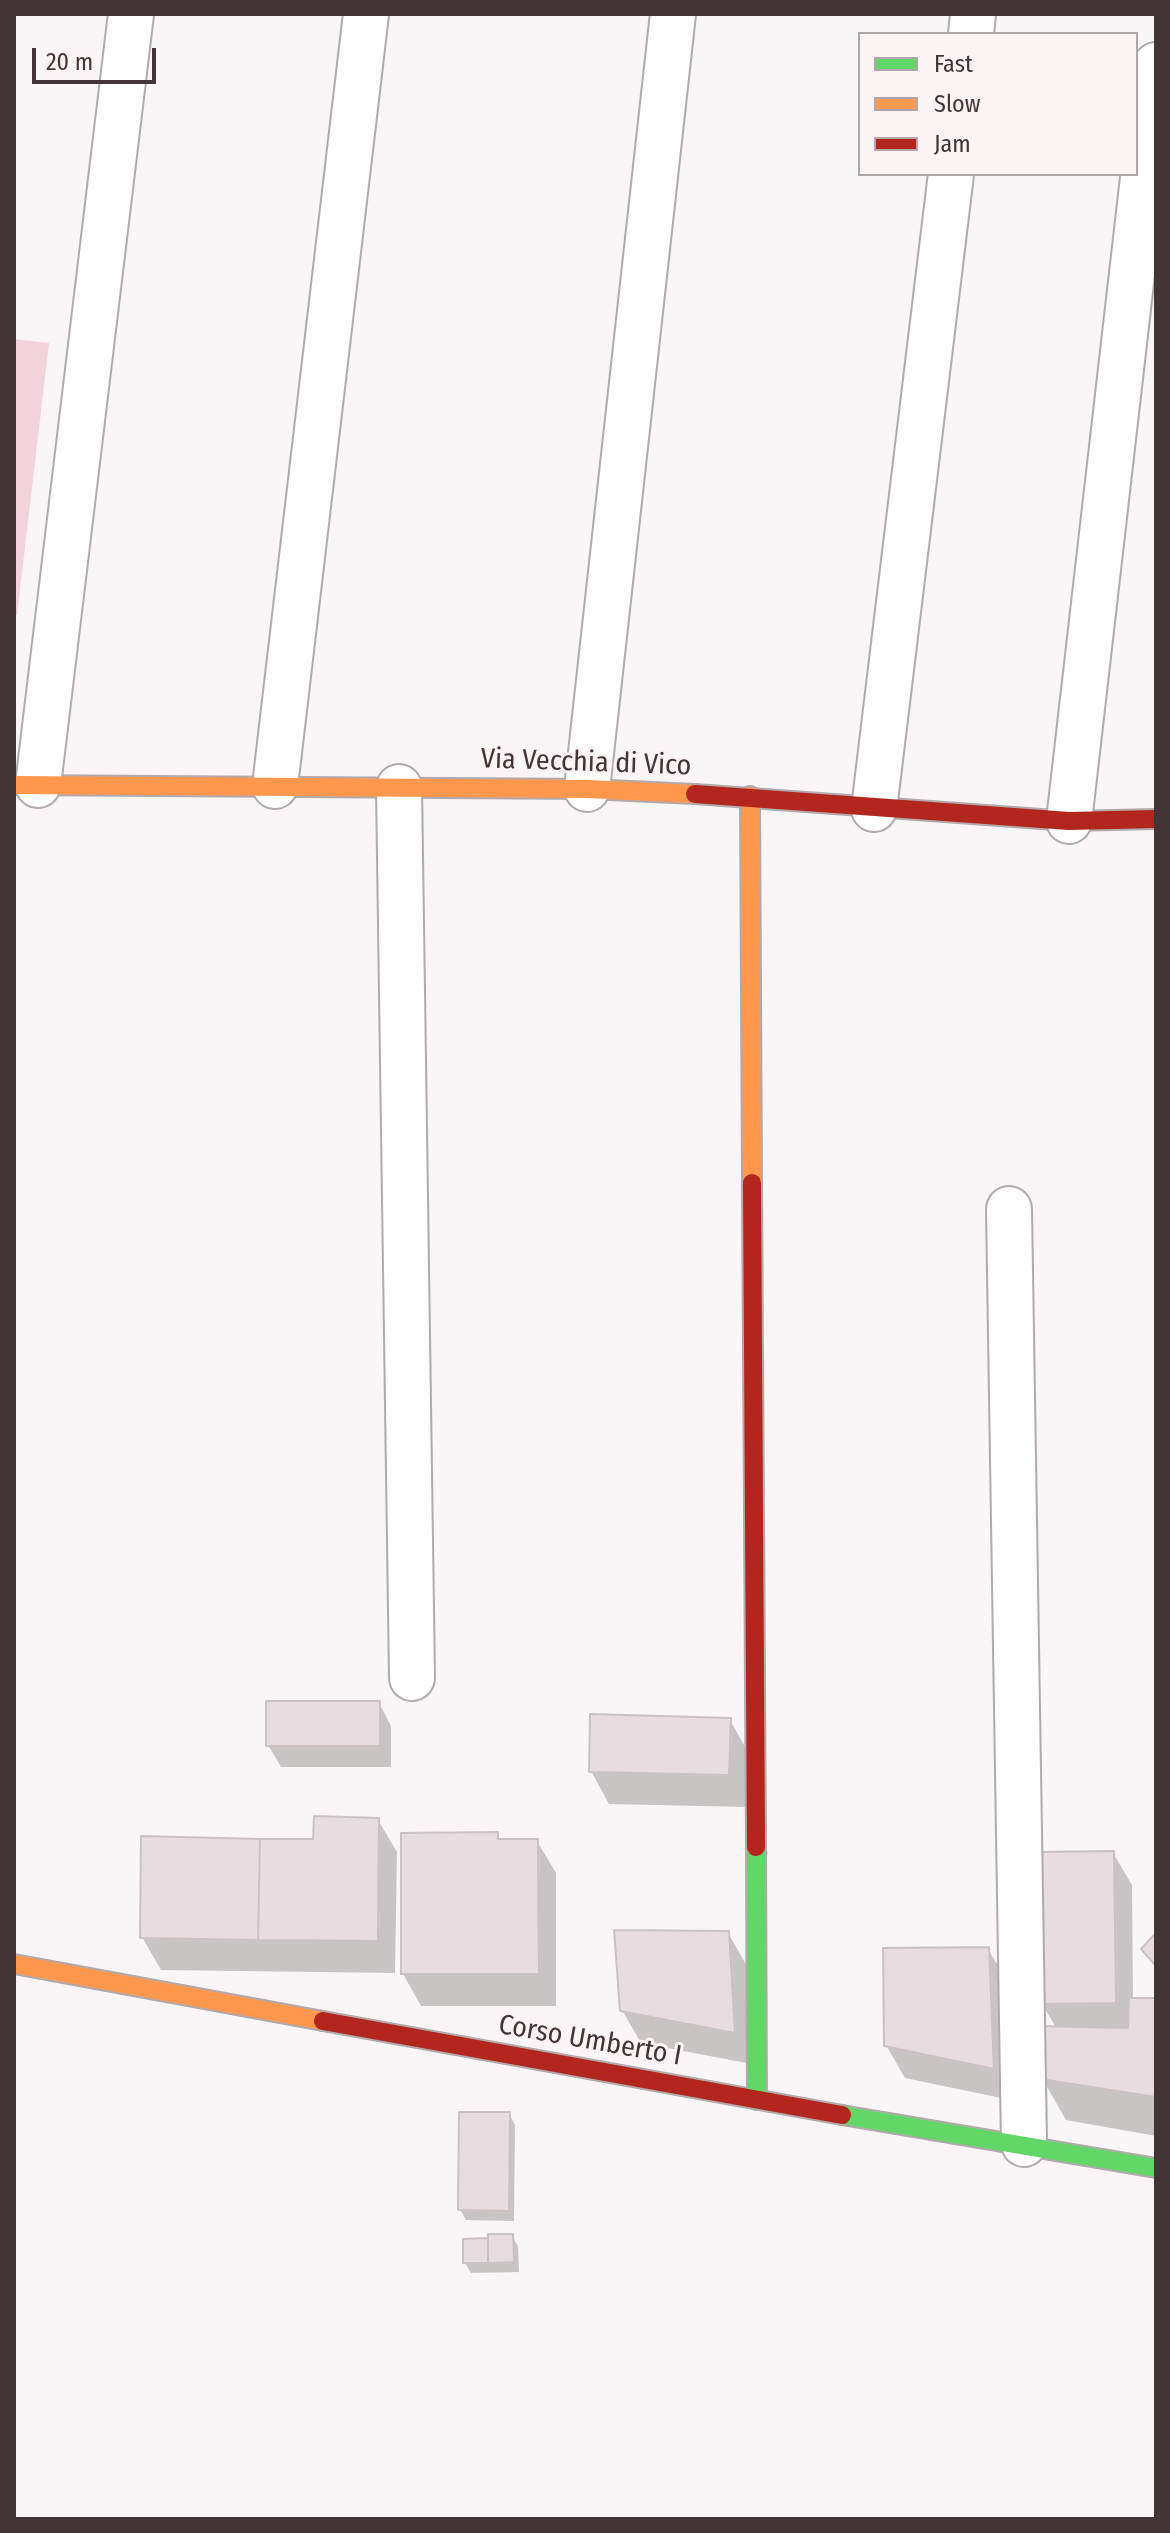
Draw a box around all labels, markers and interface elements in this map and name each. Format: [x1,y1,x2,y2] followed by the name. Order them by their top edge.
[36,32,160,82] scale bar
[858,32,1138,176] legend
[46,48,93,76] text: 20 m
[934,50,973,78] text: Fast
[934,90,980,118] text: Slow
[934,130,971,158] text: Jam
[480,743,692,783] street label: Via Vecchia di Vico
[496,2008,684,2074] street label: Corso Umberto I

